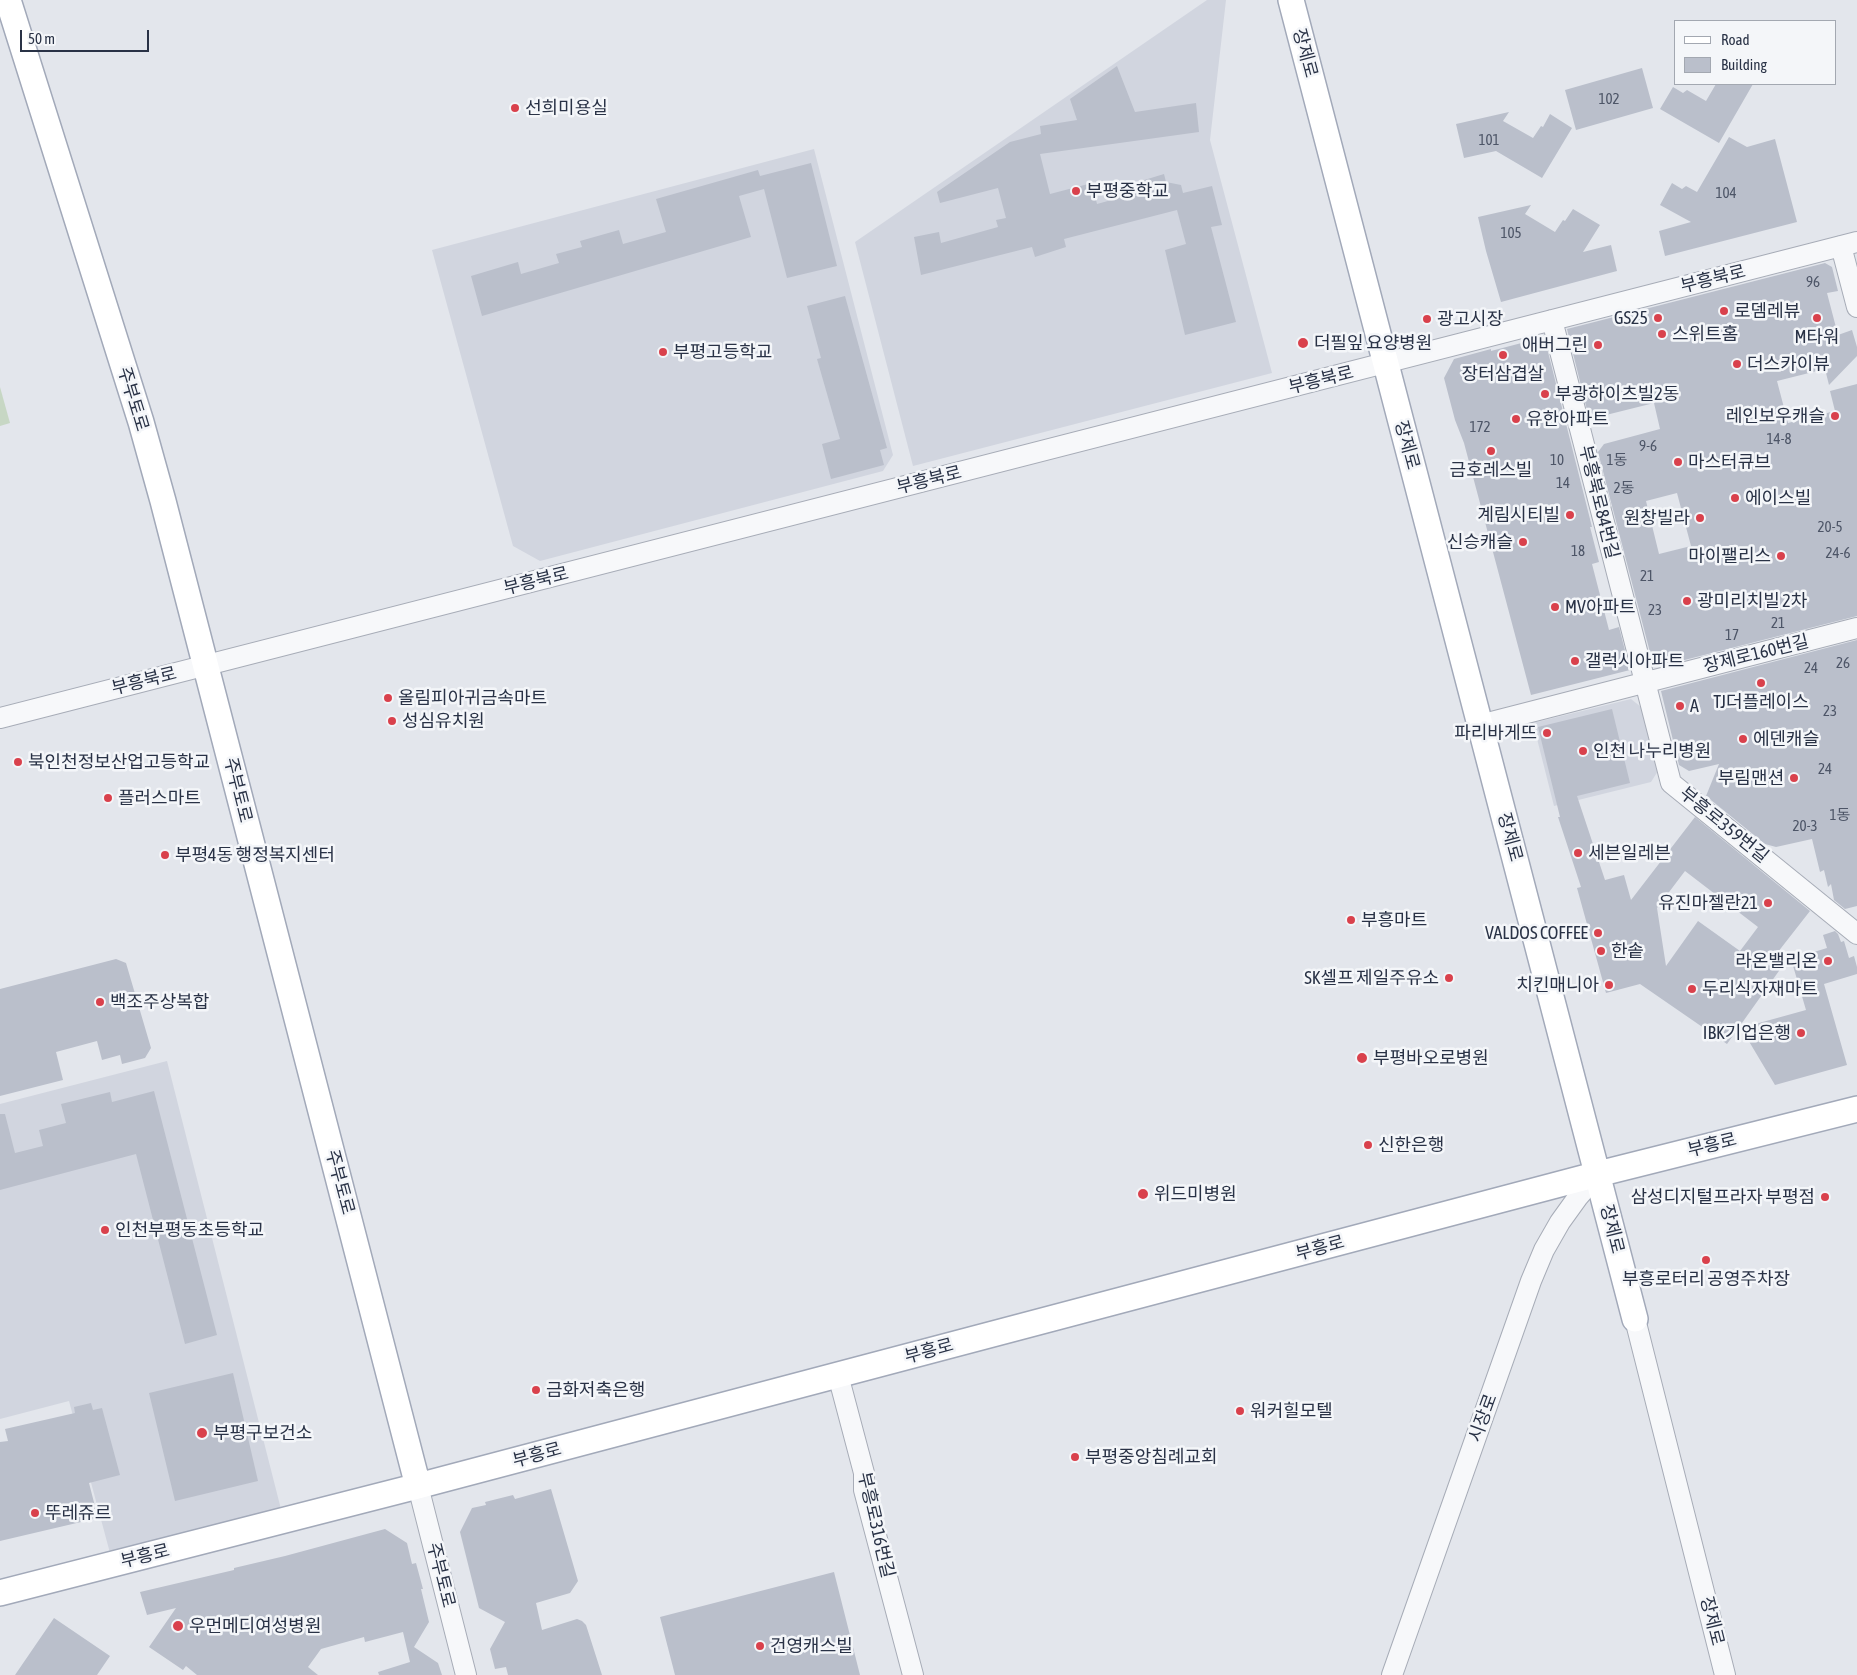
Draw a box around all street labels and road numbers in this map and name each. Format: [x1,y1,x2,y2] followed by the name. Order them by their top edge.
[1288,26,1322,80] street label: 장제로
[1678,261,1748,297] street label: 부흥북로
[1286,362,1356,398] street label: 부흥북로
[113,364,153,434] street label: 주부토로
[1390,418,1424,472] street label: 장제로
[1574,443,1624,561] street label: 부흥북로84번길
[894,462,964,498] street label: 부흥북로
[501,563,571,599] street label: 부흥북로
[1701,630,1811,678] street label: 장제로160번길
[109,663,179,699] street label: 부흥북로
[220,755,256,825] street label: 주부토로
[1675,783,1773,867] street label: 부흥로359번길
[1493,810,1527,864] street label: 장제로
[1685,1129,1739,1161] street label: 부흥로
[321,1147,359,1217] street label: 주부토로
[1596,1202,1628,1256] street label: 장제로
[1293,1231,1347,1265] street label: 부흥로
[902,1334,956,1368] street label: 부흥로
[1464,1391,1502,1445] street label: 시장로
[510,1438,564,1472] street label: 부흥로
[853,1470,899,1580] street label: 부흥로316번길
[118,1540,172,1572] street label: 부흥로
[423,1540,459,1610] street label: 주부토로
[1696,1594,1728,1648] street label: 장제로

